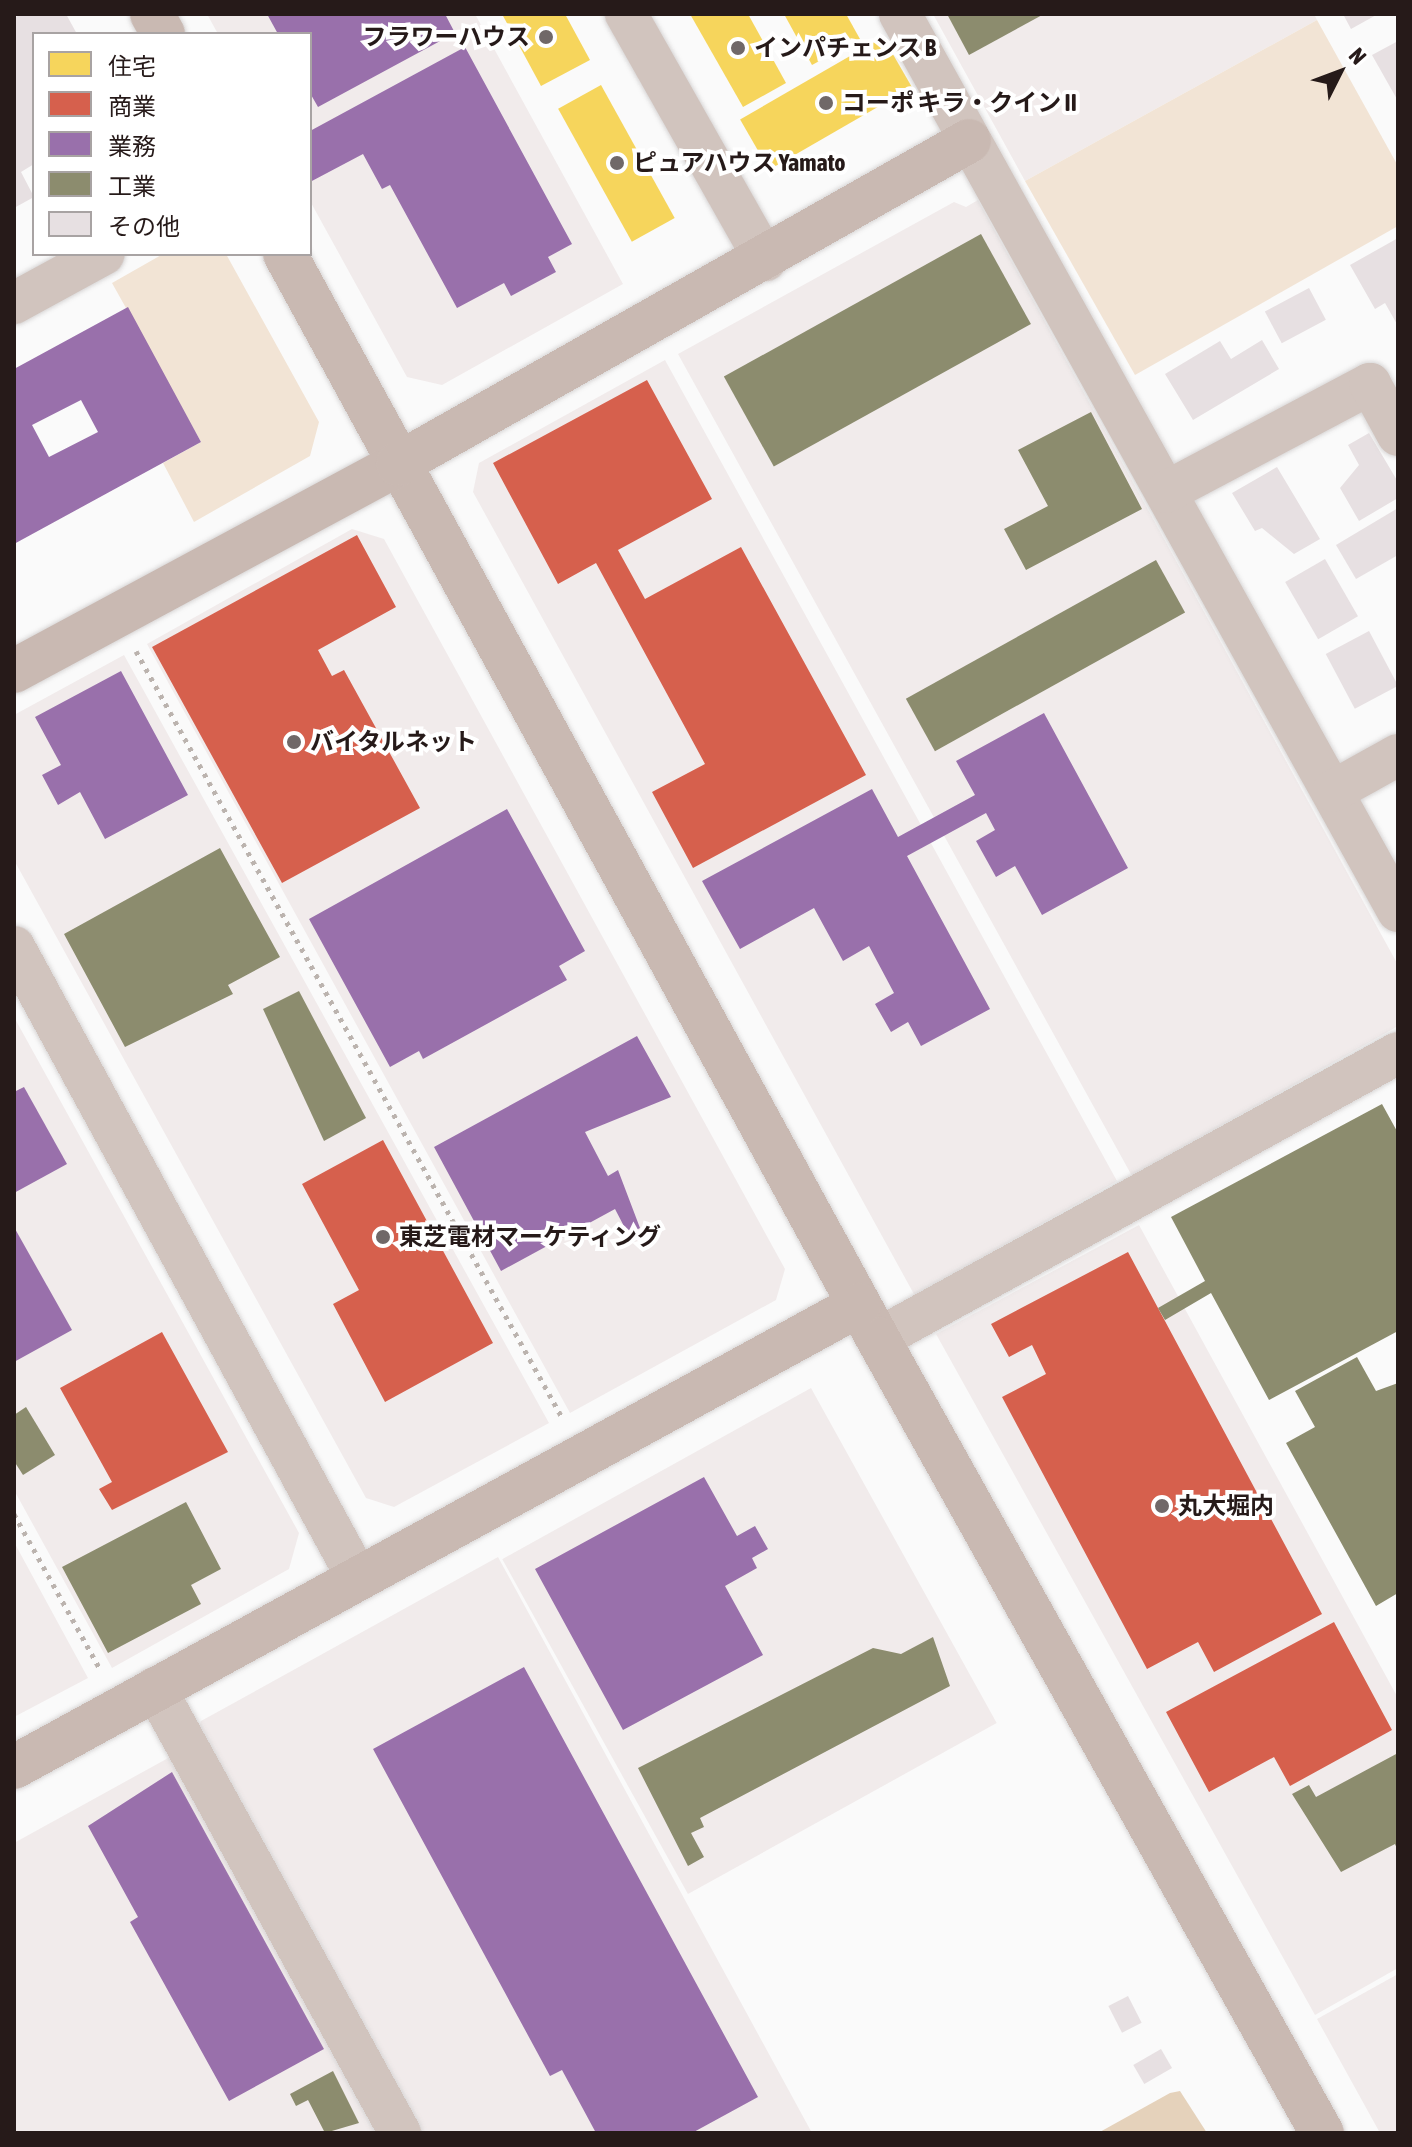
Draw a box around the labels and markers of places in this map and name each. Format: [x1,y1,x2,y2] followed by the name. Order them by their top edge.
[362,23,530,51] place label: フラワーハウス
[537,28,555,46] marker: フラワーハウス
[754,34,937,62] place label: インパチェンス B
[729,39,747,57] marker: インパチェンス B
[842,89,1077,117] place label: コーポ キラ・クイン II
[817,94,835,112] marker: コーポ キラ・クイン II
[633,149,847,177] place label: ピュアハウス Yamato
[608,154,626,172] marker: ピュアハウス Yamato
[310,728,478,756] place label: バイタルネット
[285,733,303,751] marker: バイタルネット
[399,1223,663,1251] place label: 東芝電材マーケティング
[374,1228,392,1246] marker: 東芝電材マーケティング
[1178,1492,1274,1520] place label: 丸大堀内
[1153,1497,1171,1515] marker: 丸大堀内

